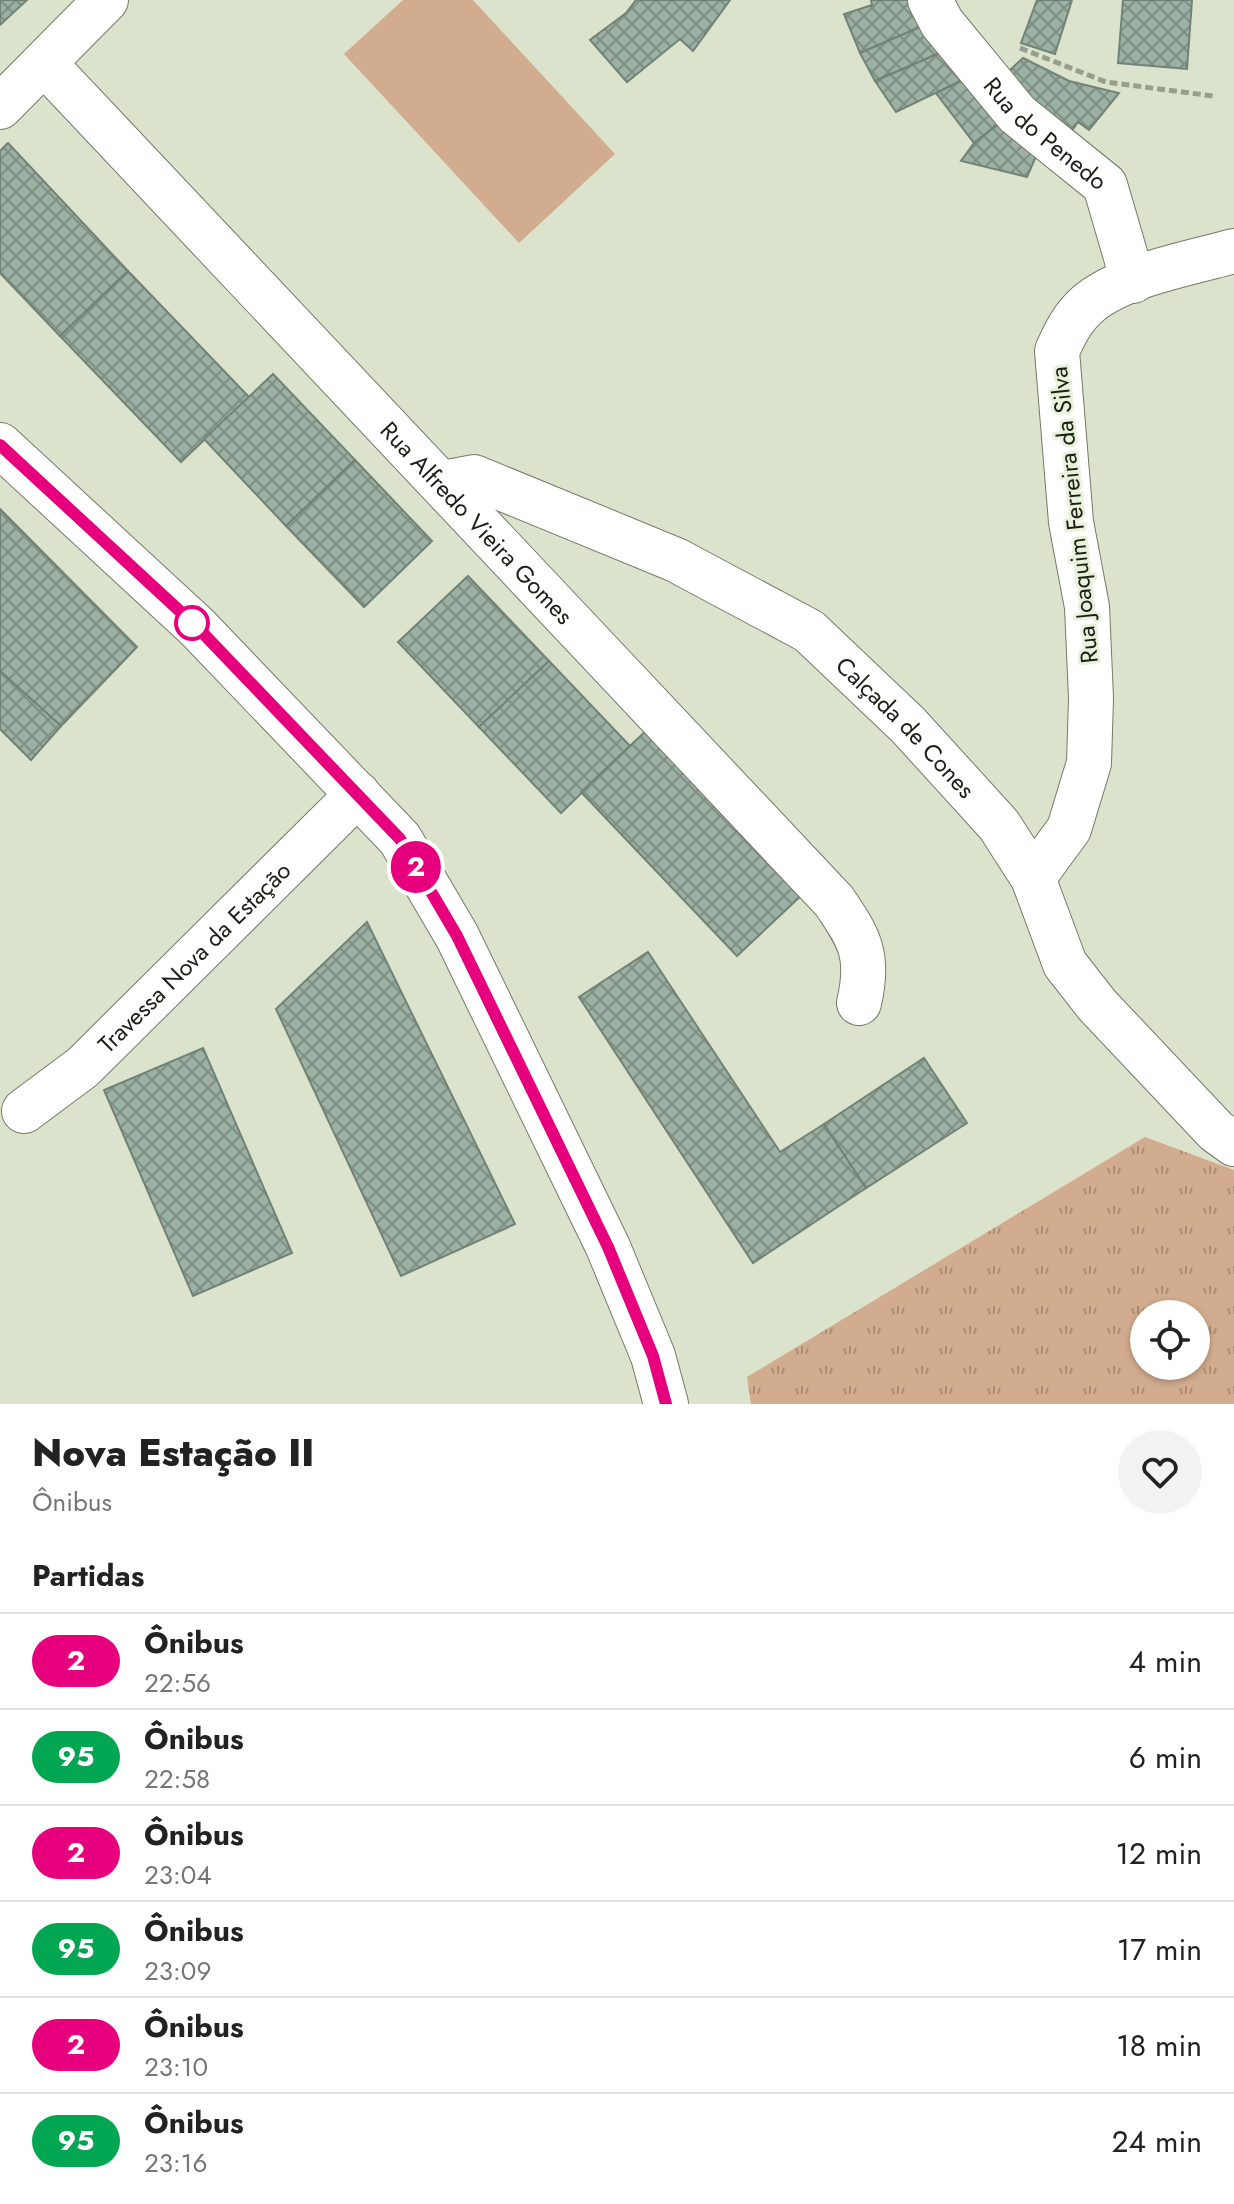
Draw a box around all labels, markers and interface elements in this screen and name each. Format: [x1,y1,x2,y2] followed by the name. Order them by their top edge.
[976,69,1115,198] street label: Rua do Penedo
[1041,365,1107,665] street label: Rua Joaquim Ferreira da Silva
[373,413,582,632] street label: Rua Alfredo Vieira Gomes
[175,606,209,640] unlabelled marker
[828,648,984,806] street label: Calçada de Cones
[390,841,442,893] line badge: 2
[407,846,425,887] text: 2
[90,853,298,1061] street label: Travessa Nova da Estação
[1130,1300,1210,1380] map controls
[1130,1300,1210,1380] button: locate
[32,1425,314,1480] text: Nova Estação II
[1118,1430,1202,1514] button: heart
[32,1483,112,1521] text: Ônibus
[32,1554,144,1597] text: Partidas
[144,1621,244,1664] text: Ônibus
[67,1640,85,1681] text: 2
[1129,1640,1202,1683] text: 4 min
[144,1664,211,1702] text: 22:56
[144,1717,244,1760] text: Ônibus
[58,1736,94,1777] text: 95
[1129,1736,1202,1779] text: 6 min
[144,1760,210,1798] text: 22:58
[144,1813,244,1856] text: Ônibus
[67,1832,85,1873] text: 2
[1115,1832,1202,1875] text: 12 min
[144,1856,212,1894] text: 23:04
[144,1909,244,1952] text: Ônibus
[58,1928,94,1969] text: 95
[1117,1928,1202,1971] text: 17 min
[144,1952,211,1990] text: 23:09
[144,2005,244,2048] text: Ônibus
[67,2024,85,2065] text: 2
[1116,2024,1202,2067] text: 18 min
[144,2048,208,2086] text: 23:10
[144,2101,244,2144] text: Ônibus
[58,2120,94,2161] text: 95
[1111,2120,1202,2163] text: 24 min
[144,2144,207,2182] text: 23:16

